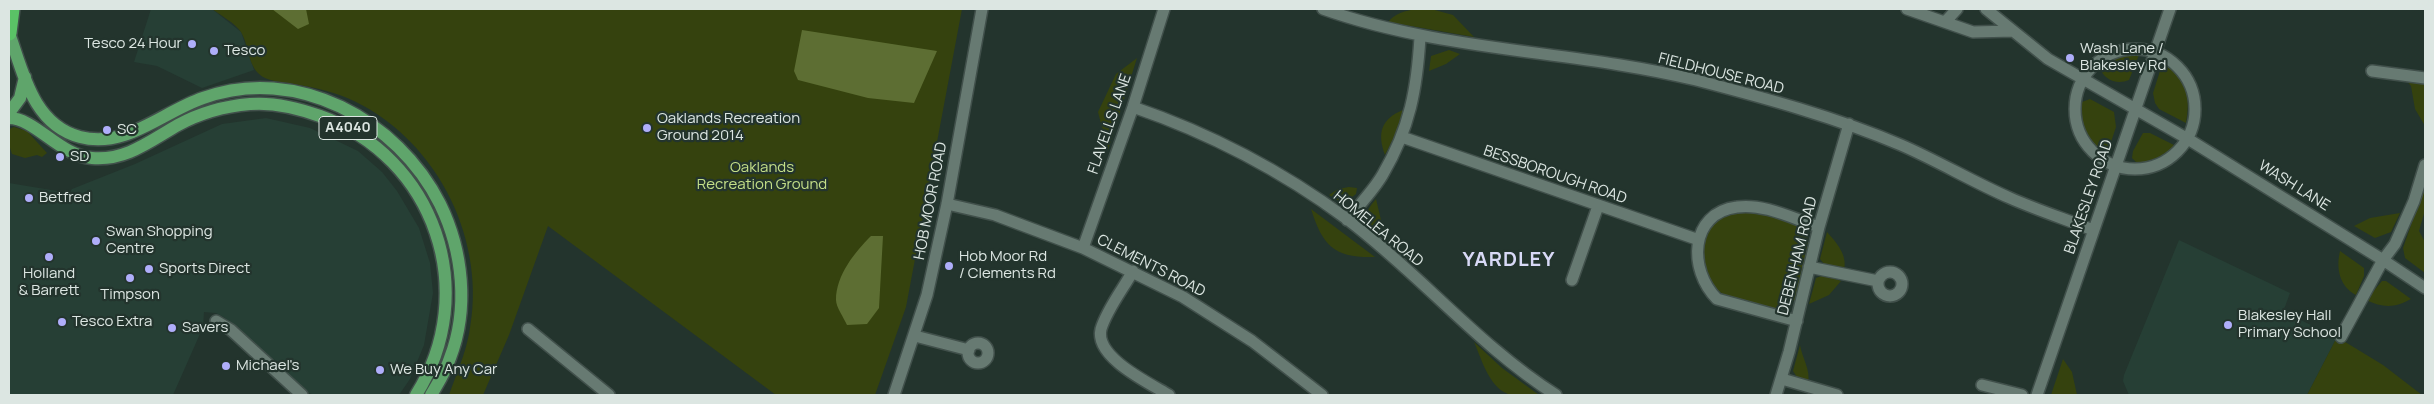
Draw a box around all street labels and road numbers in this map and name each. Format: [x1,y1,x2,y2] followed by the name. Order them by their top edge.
[1656,50,1786,98] street label: FIELDHOUSE ROAD
[1084,72,1136,176] street label: FLAVELLS LANE
[319,116,377,140] road number: A4040
[2061,137,2117,257] street label: BLAKESLEY ROAD
[911,141,951,261] street label: HOB MOOR ROAD
[1481,142,1629,208] street label: BESSBOROUGH ROAD
[2255,157,2333,215] street label: WASH LANE
[1329,187,1427,271] street label: HOMELEA ROAD
[1775,195,1821,317] street label: DEBENHAM ROAD
[1094,231,1208,301] street label: CLEMENTS ROAD

